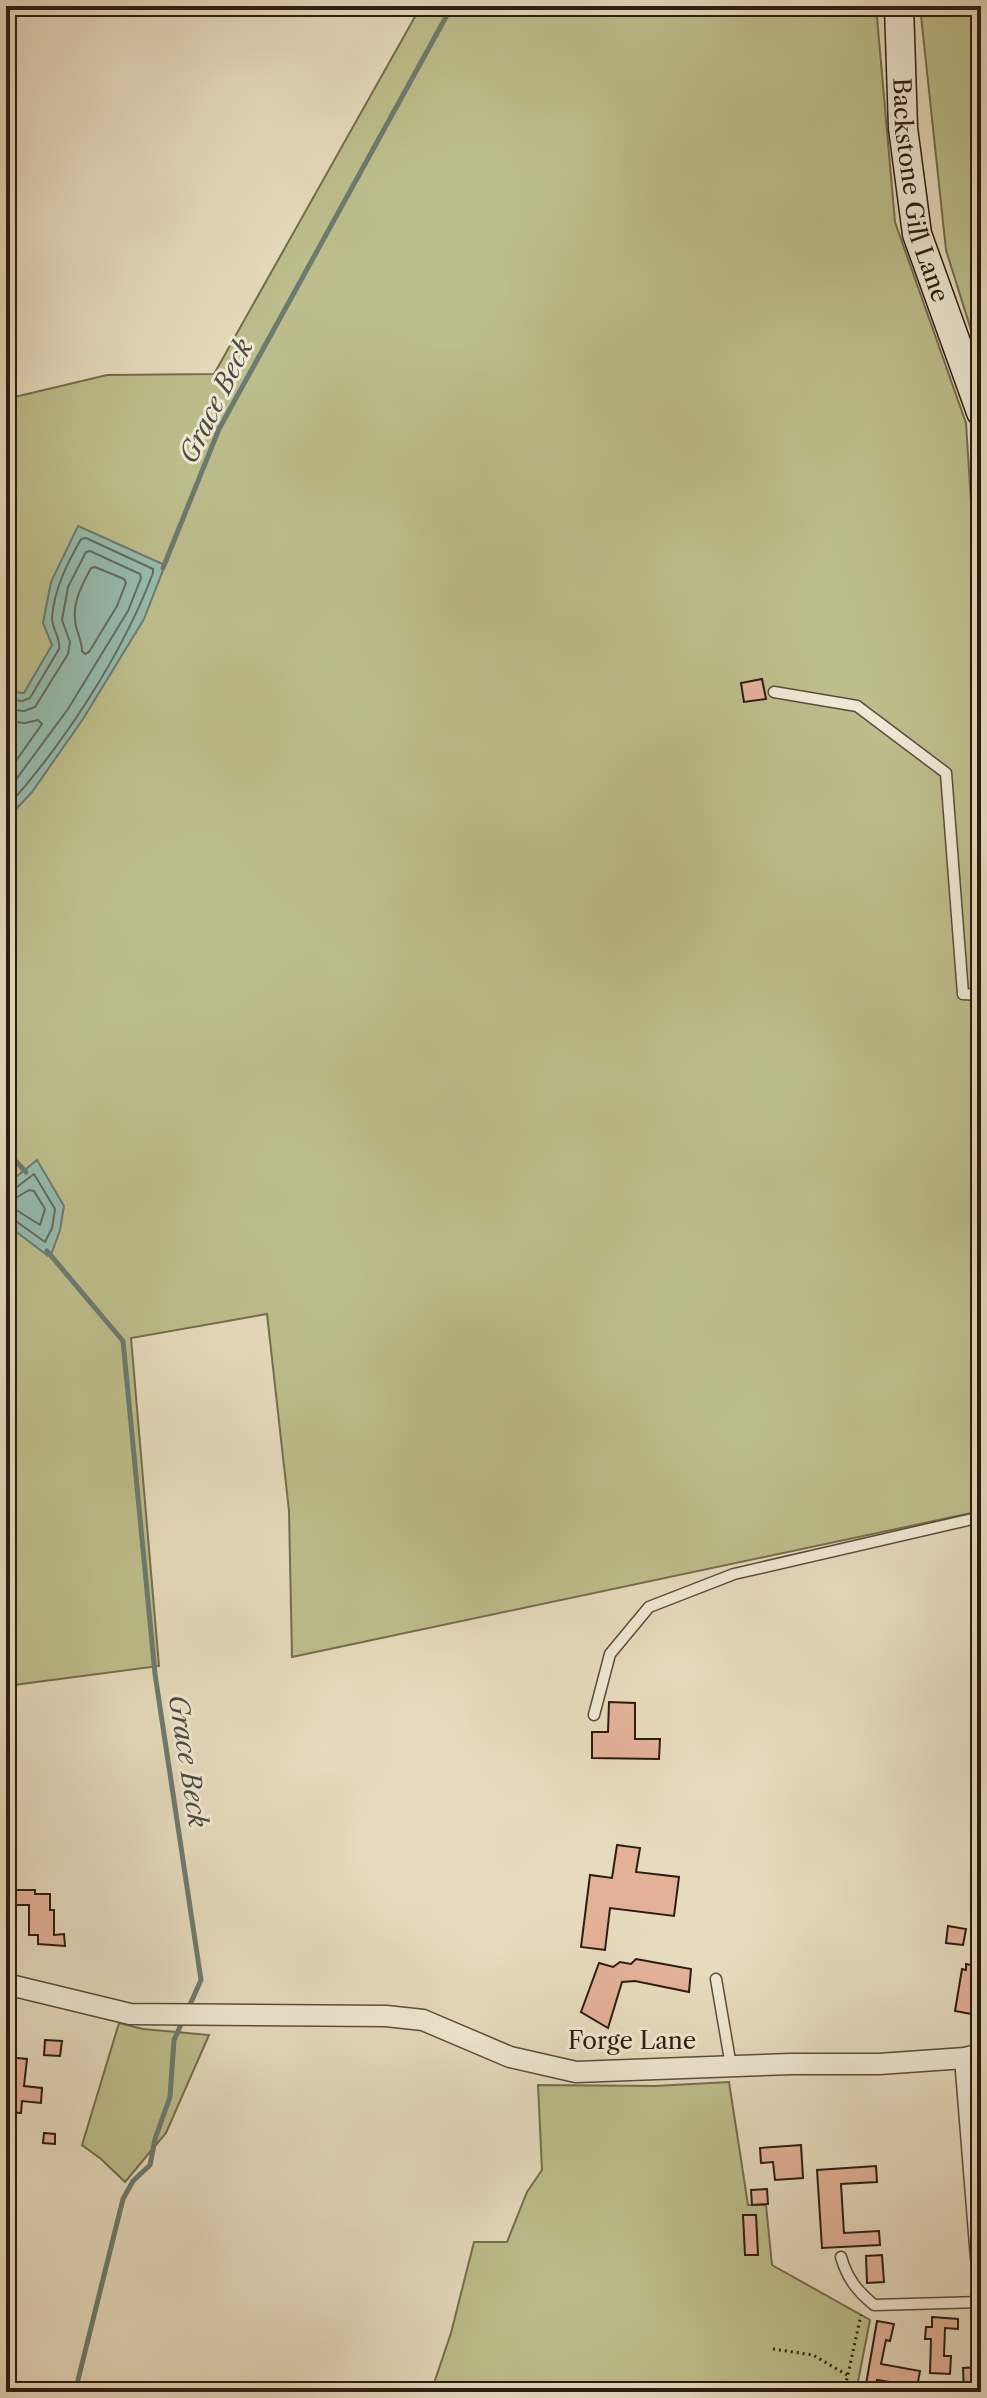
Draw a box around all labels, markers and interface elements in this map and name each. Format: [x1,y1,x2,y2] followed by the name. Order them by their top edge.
[887,77,955,306] street label: Backstone Gill Lane
[172,333,260,468] water label: Grace Beck
[162,1692,214,1830] water label: Grace Beck
[568,2026,696,2055] street label: Forge Lane

